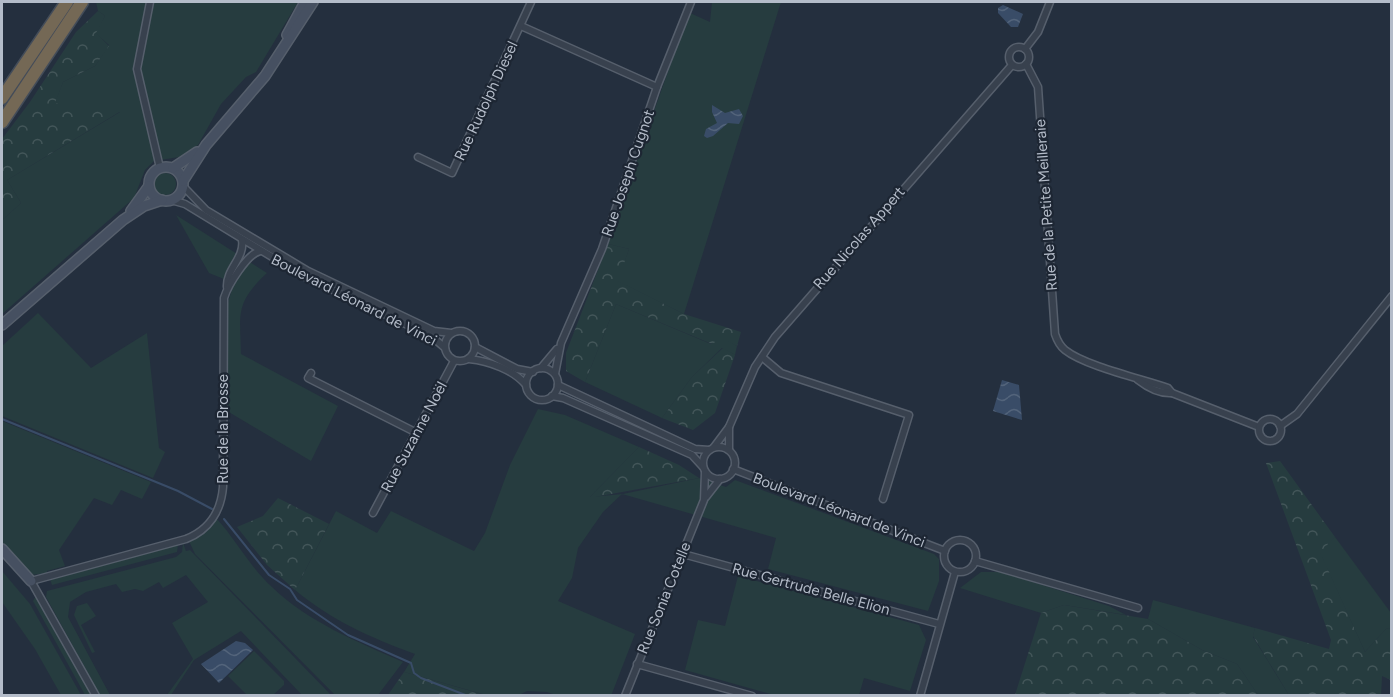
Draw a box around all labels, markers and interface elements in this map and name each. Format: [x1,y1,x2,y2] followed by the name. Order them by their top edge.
[450,38,522,164] street label: Rue Rudolph Diesel
[598,107,658,239] street label: Rue Joseph Cugnot
[1031,119,1061,291] street label: Rue de la Petite Meilleraie
[810,183,909,293] street label: Rue Nicolas Appert
[268,250,440,350] street label: Boulevard Léonard de Vinci
[214,374,232,484] street label: Rue de la Brosse
[377,379,451,495] street label: Rue Suzanne Noël
[750,469,928,551] street label: Boulevard Léonard de Vinci
[633,540,695,656] street label: Rue Sonia Cotelle
[730,559,892,619] street label: Rue Gertrude Belle Elion

